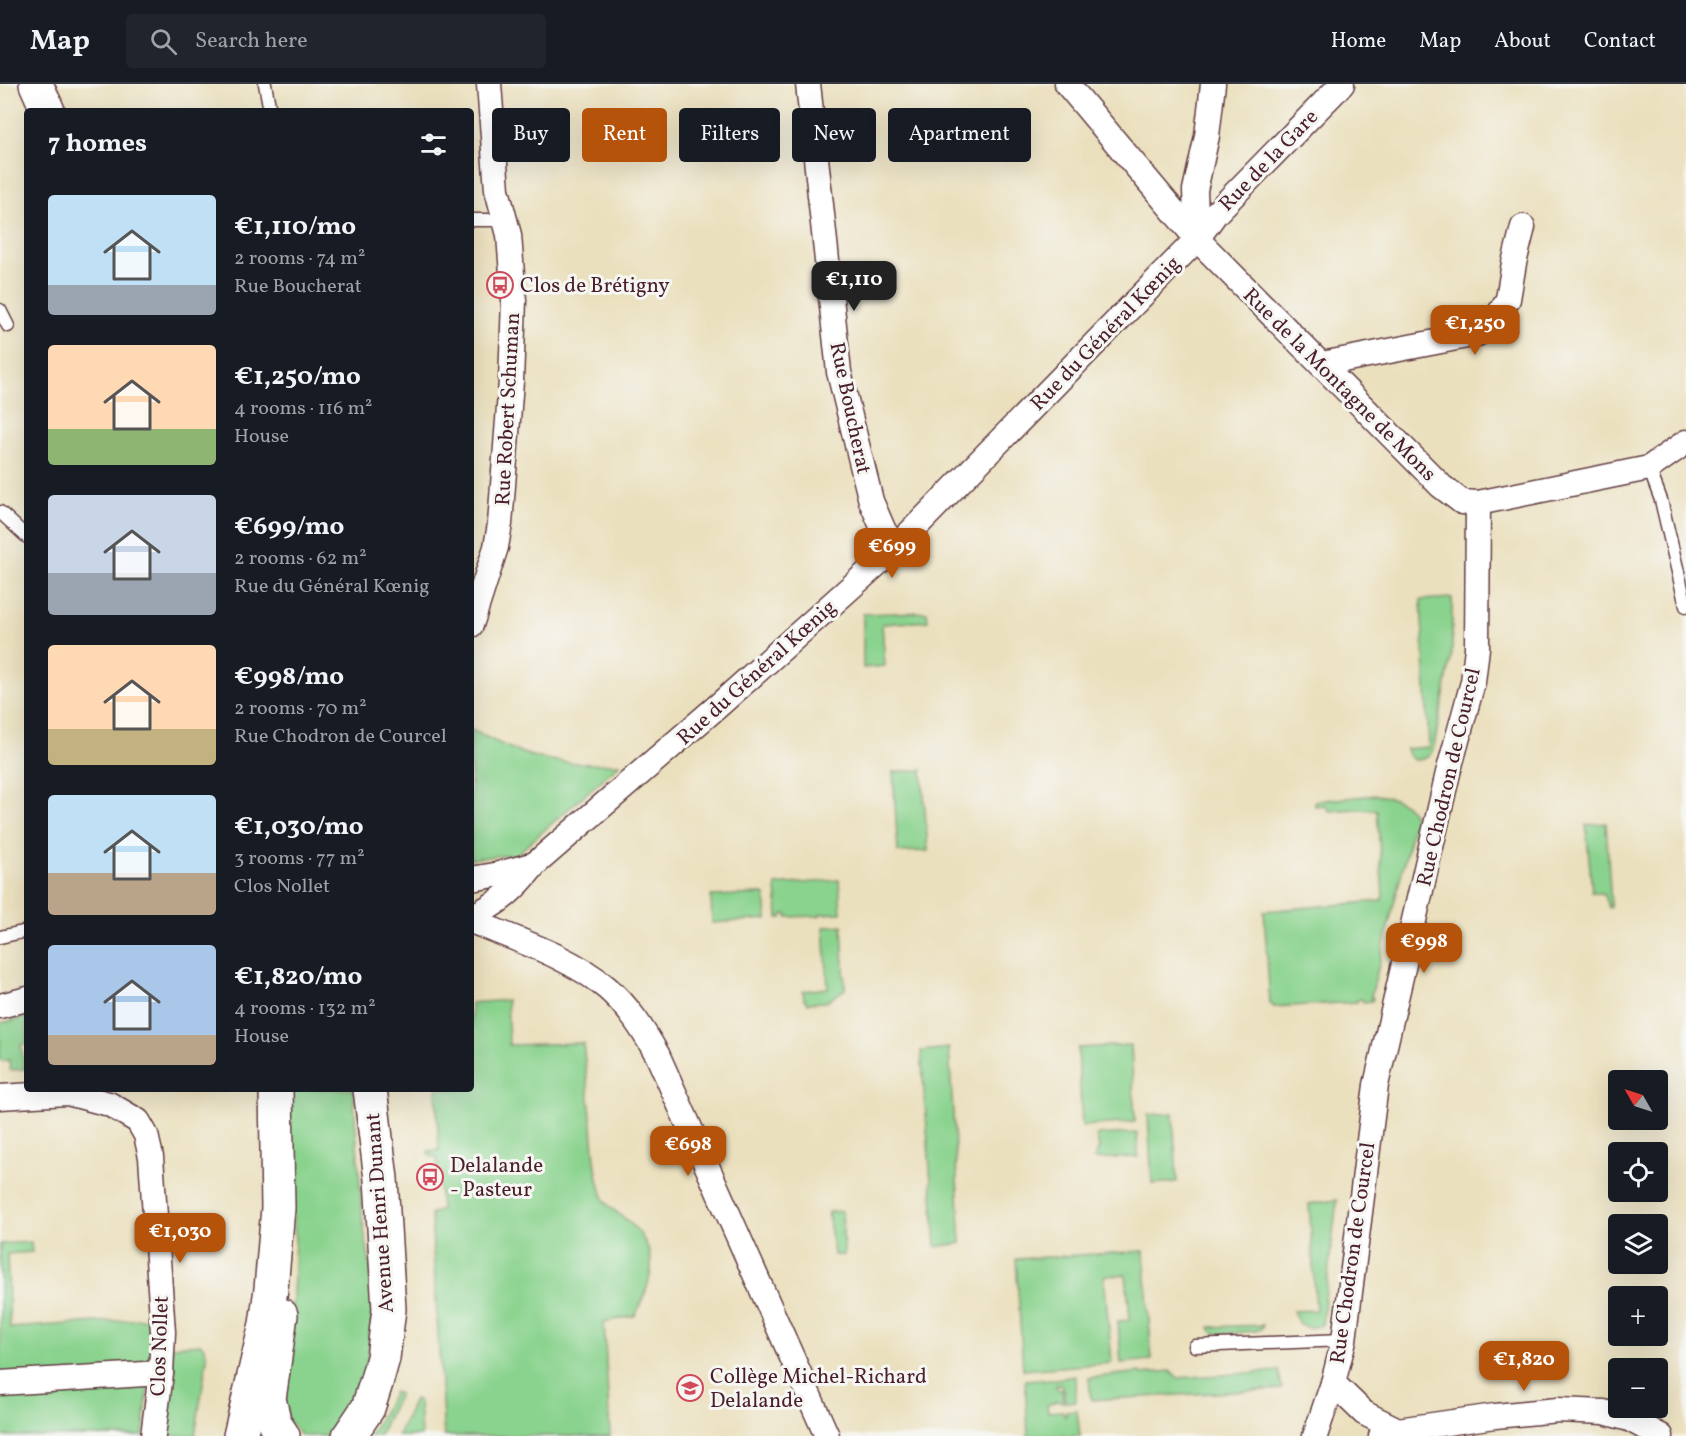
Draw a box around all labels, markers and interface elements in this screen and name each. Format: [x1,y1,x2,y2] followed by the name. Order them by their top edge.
[126,14,546,68] search box
[30,22,90,61] text: Map
[147,25,180,58] icon: search
[195,26,308,57] text: Search here
[1331,27,1386,56] text: Home
[1419,27,1461,56] text: Map
[1494,27,1551,56] text: About
[1584,27,1656,56] text: Contact
[1213,104,1325,219] street label: Rue de la Gare
[492,108,570,162] chip: Buy
[582,108,667,162] chip: Rent
[679,108,780,162] chip: Filters
[792,108,876,162] chip: New
[888,108,1031,162] chip: Apartment
[48,126,147,162] text: 7 homes
[417,128,450,161] icon: filters
[234,209,356,245] text: €1,110/mo
[96,219,168,291] icon: home
[234,245,365,273] text: 2 rooms · 74 m²
[1024,250,1188,418] street label: Rue du Général Kœnig
[805,261,903,312] pin: €1,110
[826,266,882,294] text: €1,110
[485,270,515,300] bus stop icon: Clos de Brétigny
[520,272,670,301] place label: Clos de Brétigny
[234,273,362,301] text: Rue Boucherat
[1236,282,1442,488] street label: Rue de la Montagne de Mons
[1426,305,1524,356] pin: €1,250
[1445,310,1505,338] text: €1,250
[489,312,528,506] street label: Rue Robert Schuman
[821,340,878,477] street label: Rue Boucherat
[234,359,361,395] text: €1,250/mo
[96,369,168,441] icon: home
[234,395,373,423] text: 4 rooms · 116 m²
[234,423,289,451] text: House
[234,509,344,545] text: €699/mo
[96,519,168,591] icon: home
[856,528,928,579] pin: €699
[868,533,916,561] text: €699
[234,545,367,573] text: 2 rooms · 62 m²
[234,573,429,601] text: Rue du Général Kœnig
[671,594,843,753] street label: Rue du Général Kœnig
[234,659,344,695] text: €998/mo
[1410,665,1489,889] street label: Rue Chodron de Courcel
[96,669,168,741] icon: home
[234,695,367,723] text: 2 rooms · 70 m²
[234,723,447,751] text: Rue Chodron de Courcel
[234,809,364,845] text: €1,030/mo
[96,819,168,891] icon: home
[234,845,365,873] text: 3 rooms · 77 m²
[234,873,330,901] text: Clos Nollet
[1388,923,1460,974] pin: €998
[1400,928,1448,956] text: €998
[234,959,362,995] text: €1,820/mo
[96,969,168,1041] icon: home
[234,995,376,1023] text: 4 rooms · 132 m²
[234,1023,289,1051] text: House
[1608,1070,1668,1130] north arrow
[1608,1070,1668,1418] map controls
[359,1112,402,1314] street label: Avenue Henri Dunant
[652,1126,724,1177] pin: €698
[664,1131,712,1159] text: €698
[1324,1141,1383,1366] street label: Rue Chodron de Courcel
[1608,1142,1668,1202] button: locate
[450,1152,543,1205] place label: Delalande - Pasteur
[415,1162,445,1192] bus stop icon: Delalande - Pasteur
[131,1213,229,1264] pin: €1,030
[1608,1214,1668,1274] button: layers
[149,1218,211,1246] text: €1,030
[1608,1286,1668,1346] button: +
[144,1295,177,1397] street label: Clos Nollet
[1475,1341,1573,1392] pin: €1,820
[1493,1346,1555,1374] text: €1,820
[1608,1358,1668,1418] button: −
[710,1363,927,1416] place label: Collège Michel-Richard Delalande
[675,1373,705,1403] school or university icon: Collège Michel-Richard Delalande

